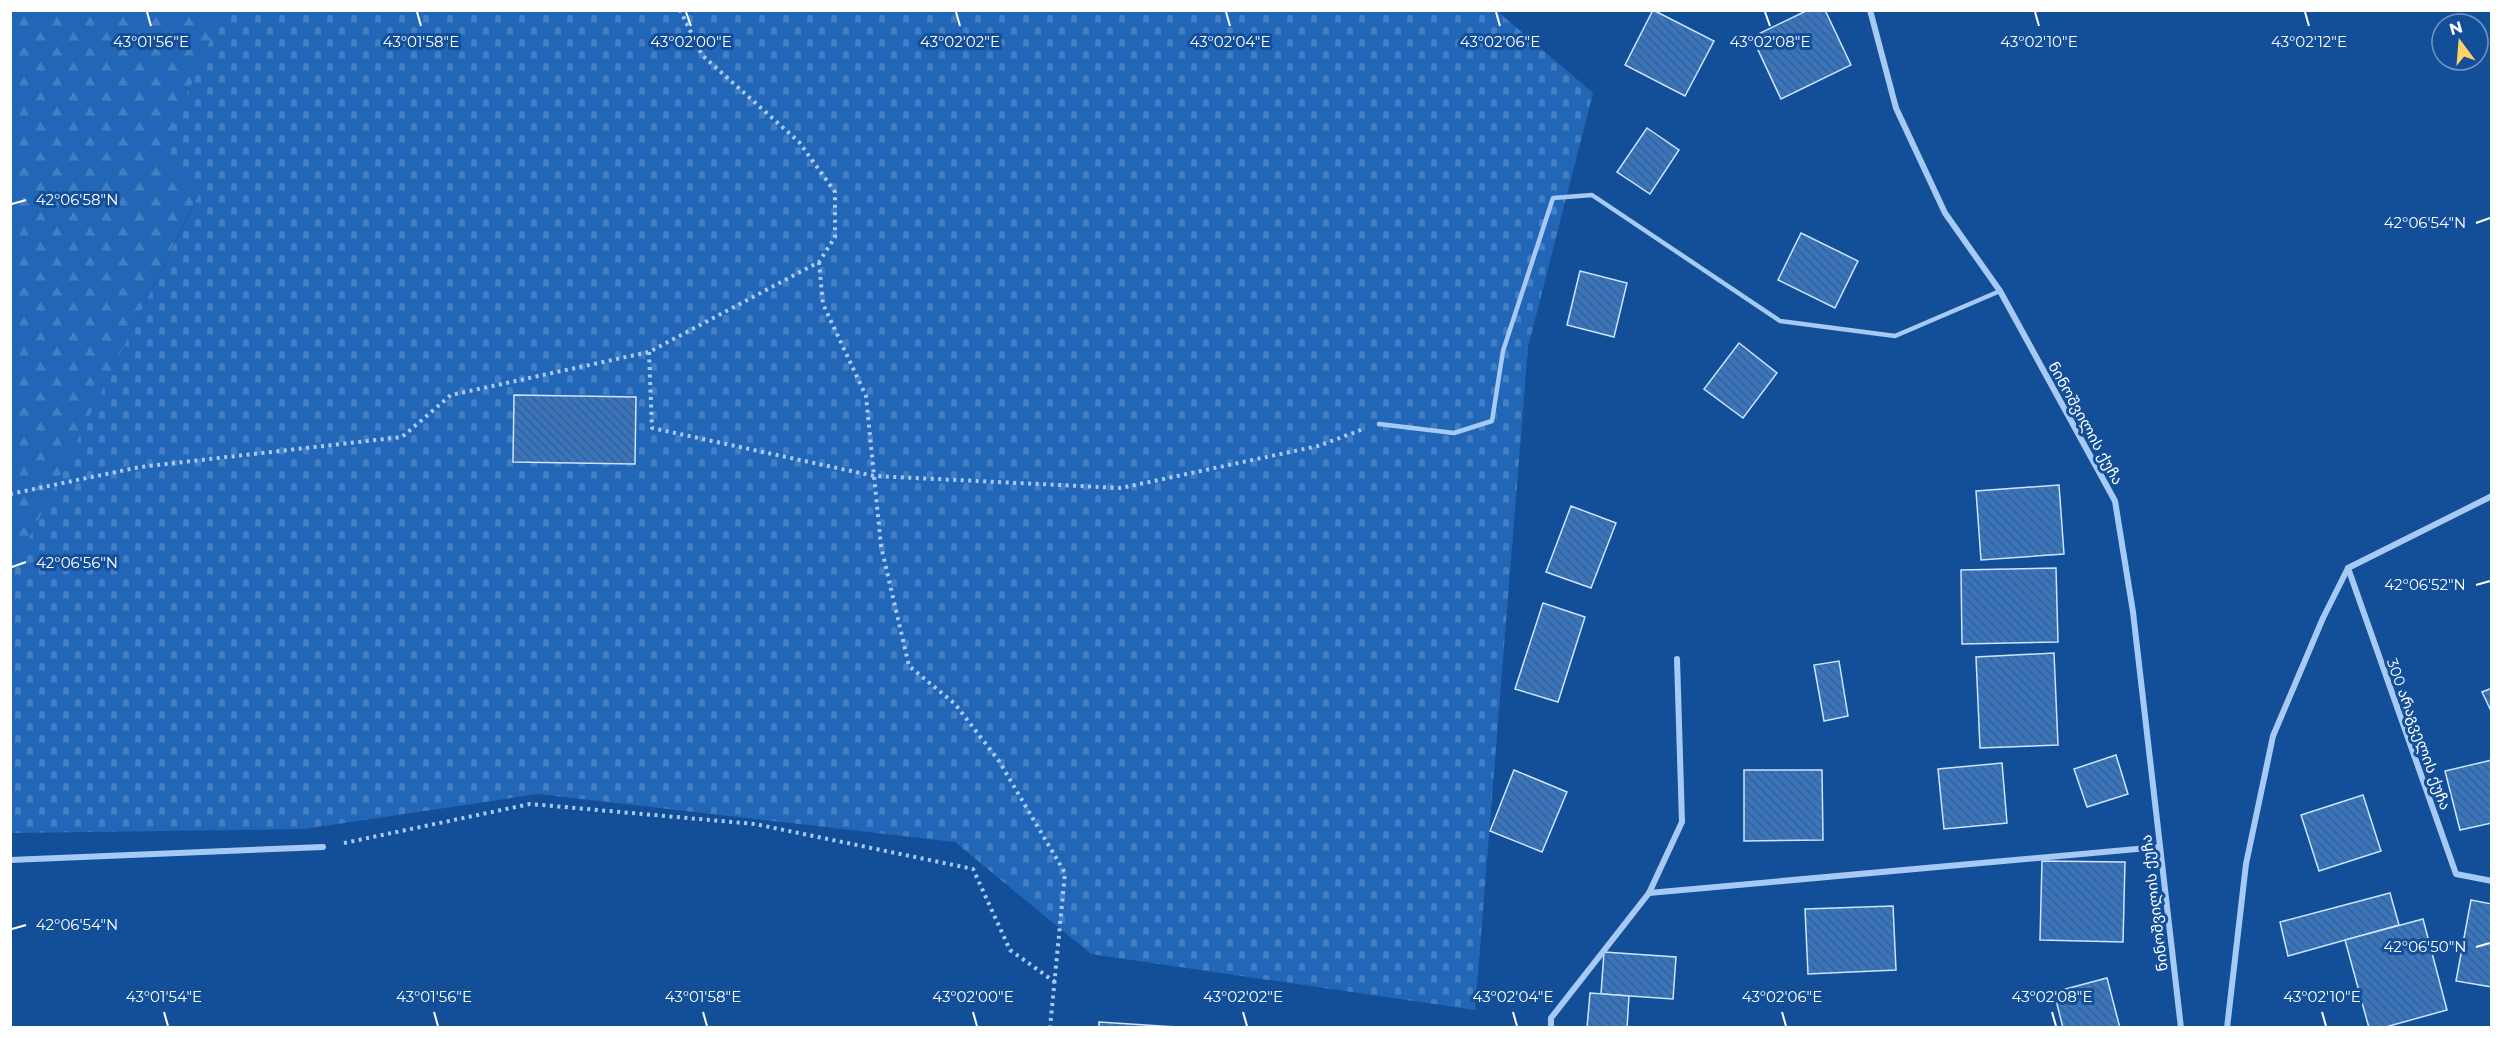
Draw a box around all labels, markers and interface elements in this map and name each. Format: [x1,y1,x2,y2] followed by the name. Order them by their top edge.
[2430,12,2490,72] north arrow
[2447,17,2465,39] text: N
[113,32,189,51] text: 43°01'56"E
[383,32,459,51] text: 43°01'58"E
[650,32,732,51] text: 43°02'00"E
[920,32,1000,51] text: 43°02'02"E
[1190,32,1270,51] text: 43°02'04"E
[1460,32,1540,51] text: 43°02'06"E
[1729,32,1811,51] text: 43°02'08"E
[2000,32,2078,51] text: 43°02'10"E
[2271,32,2347,51] text: 43°02'12"E
[36,190,118,209] text: 42°06'58"N
[2384,213,2466,232] text: 42°06'54"N
[2044,358,2128,488] street label: ნინოშვილის ქუჩა
[36,553,118,572] text: 42°06'56"N
[2384,575,2466,594] text: 42°06'52"N
[2383,656,2455,812] street label: 300 არაგველის ქუჩა
[2136,833,2172,973] street label: ნინოშვილის ქუჩა
[36,915,118,934] text: 42°06'54"N
[2383,937,2467,956] text: 42°06'50"N
[126,987,202,1006] text: 43°01'54"E
[396,987,472,1006] text: 43°01'56"E
[665,987,741,1006] text: 43°01'58"E
[932,987,1014,1006] text: 43°02'00"E
[1203,987,1283,1006] text: 43°02'02"E
[1473,987,1553,1006] text: 43°02'04"E
[1742,987,1822,1006] text: 43°02'06"E
[2011,987,2093,1006] text: 43°02'08"E
[2283,987,2361,1006] text: 43°02'10"E

